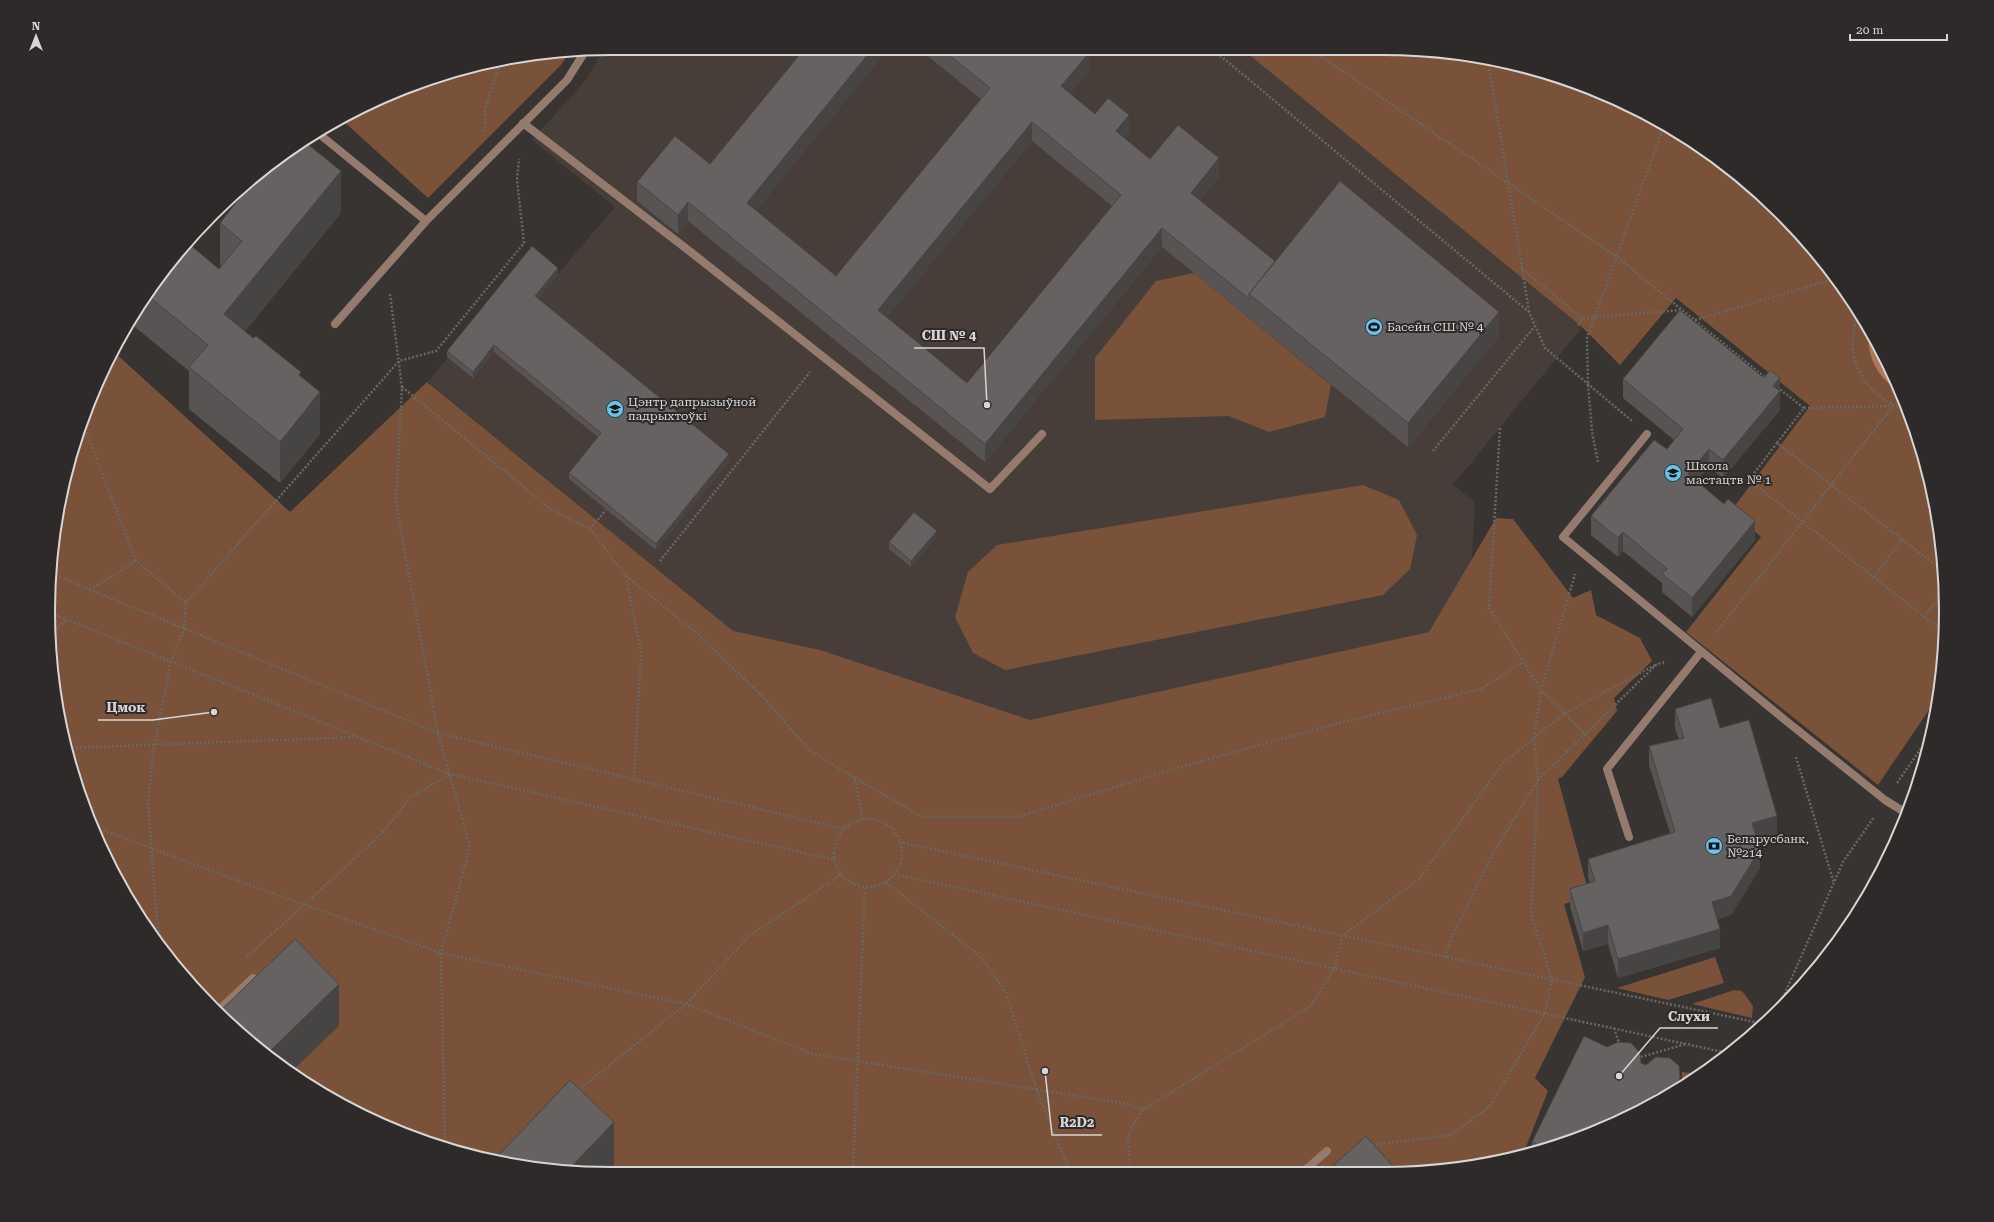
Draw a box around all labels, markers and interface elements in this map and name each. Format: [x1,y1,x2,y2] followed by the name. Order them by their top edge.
[16,16,56,56] north arrow
[1850,16,1947,42] scale bar
[32,20,41,33] text: N
[1856,23,1883,37] text: 20 m
[1364,317,1384,337] sports icon: Басейн СШ № 4
[1387,320,1484,334] place label: Басейн СШ № 4
[914,323,984,348] callout: СШ № 4
[922,328,977,343] text: СШ № 4
[628,395,756,423] place label: Цэнтр дапрызыўной падрыхтоўкі
[605,399,625,419] school or university icon: Цэнтр дапрызыўной падрыхтоўкі
[1686,459,1772,487] place label: Школа мастацтв № 1
[1663,463,1683,483] school or university icon: Школа мастацтв № 1
[98,695,153,720] callout: Цмок
[107,700,145,715] text: Цмок
[1727,832,1809,860] place label: Беларусбанк, №214
[1704,836,1724,856] bank icon: Беларусбанк, №214
[1660,1003,1718,1028] callout: Слухи
[1668,1009,1710,1024] text: Слухи
[1052,1110,1102,1135] callout: R2D2
[1060,1115,1094,1130] text: R2D2

